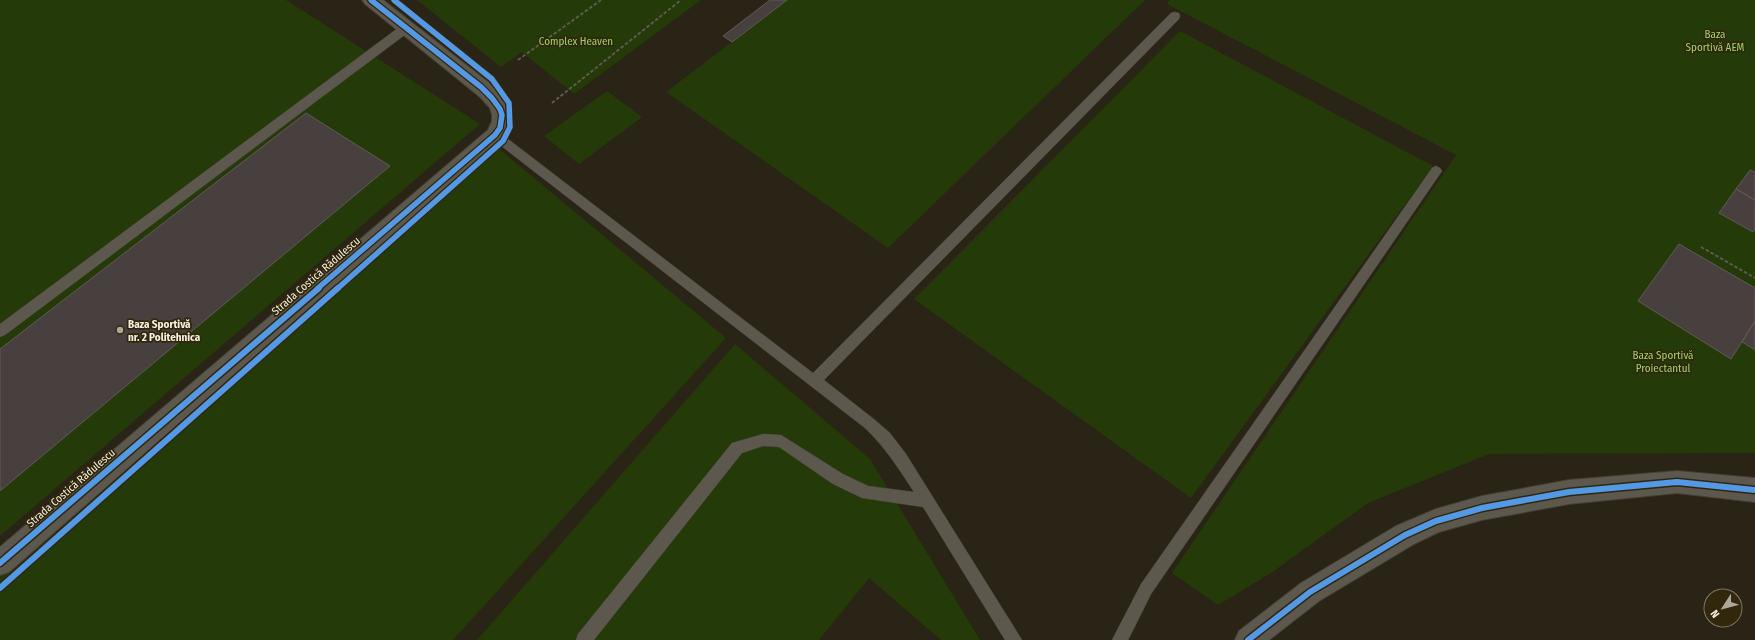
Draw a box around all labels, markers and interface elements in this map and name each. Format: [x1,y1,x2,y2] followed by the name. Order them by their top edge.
[1686,28,1745,54] park label: Baza Sportivă AEM
[539,35,613,48] park label: Complex Heaven
[269,234,363,318] street label: Strada Costică Rădulescu
[128,318,201,344] place label: Baza Sportivă nr. 2 Politehnica
[115,325,125,335] marker: Baza Sportivă nr. 2 Politehnica
[1632,349,1694,375] park label: Baza Sportivă Proiectantul
[24,446,118,530] street label: Strada Costică Rădulescu
[1703,588,1743,628] north arrow
[1708,607,1723,620] text: N

